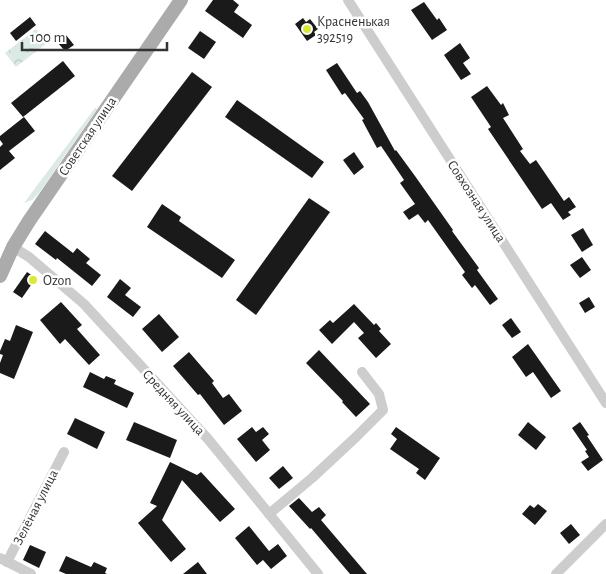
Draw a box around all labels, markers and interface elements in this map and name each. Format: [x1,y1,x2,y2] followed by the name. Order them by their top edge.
[317,15,390,45] place label: Красненькая 392519
[22,20,168,52] scale bar
[301,23,313,35] marker: Красненькая 392519
[30,30,65,45] text: 100 m
[56,94,120,179] street label: Советская улица
[444,158,508,246] street label: Совхозная улица
[27,274,39,286] marker: Ozon
[43,274,71,288] place label: Ozon
[139,367,207,439] street label: Средняя улица
[11,467,61,547] street label: Зелёная улица

